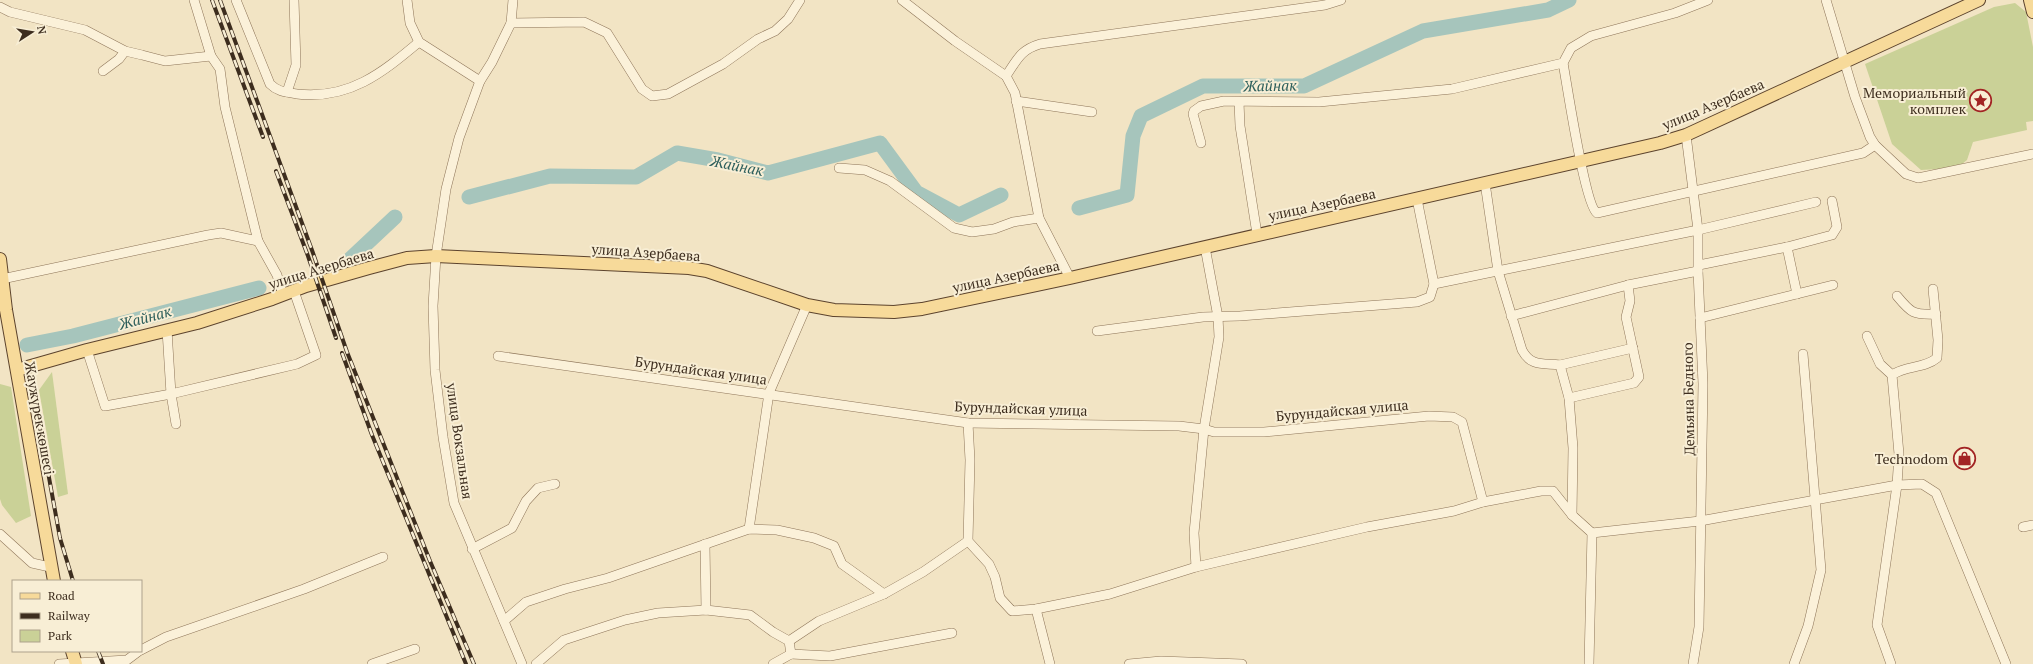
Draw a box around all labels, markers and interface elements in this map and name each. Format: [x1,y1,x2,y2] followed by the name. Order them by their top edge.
[12,12,52,52] north arrow
[34,24,50,36] text: N
[1658,74,1767,134] street label: улица Азербаева
[1242,75,1297,95] water label: Жайнак
[1863,83,1966,118] place label: Мемориальный комплек
[1968,87,1994,113] place icon: Мемориальный комплек
[708,150,766,180] water label: Жайнак
[1266,183,1377,225] street label: улица Азербаева
[590,239,701,265] street label: улица Азербаева
[265,243,376,293] street label: улица Азербаева
[950,255,1061,297] street label: улица Азербаева
[116,300,174,334] water label: Жайнак
[1678,342,1698,456] street label: Демьяна Бедного
[634,351,768,389] street label: Бурундайская улица
[21,360,59,476] street label: Жаужүрек көшесі
[442,381,478,500] street label: улица Вокзальная
[1275,395,1409,425] street label: Бурундайская улица
[954,396,1088,420] street label: Бурундайская улица
[1951,445,1977,471] shop icon: Technodom
[1875,449,1948,468] place label: Technodom
[12,580,142,652] legend
[48,588,75,603] text: Road
[48,608,91,623] text: Railway
[48,628,73,643] text: Park

